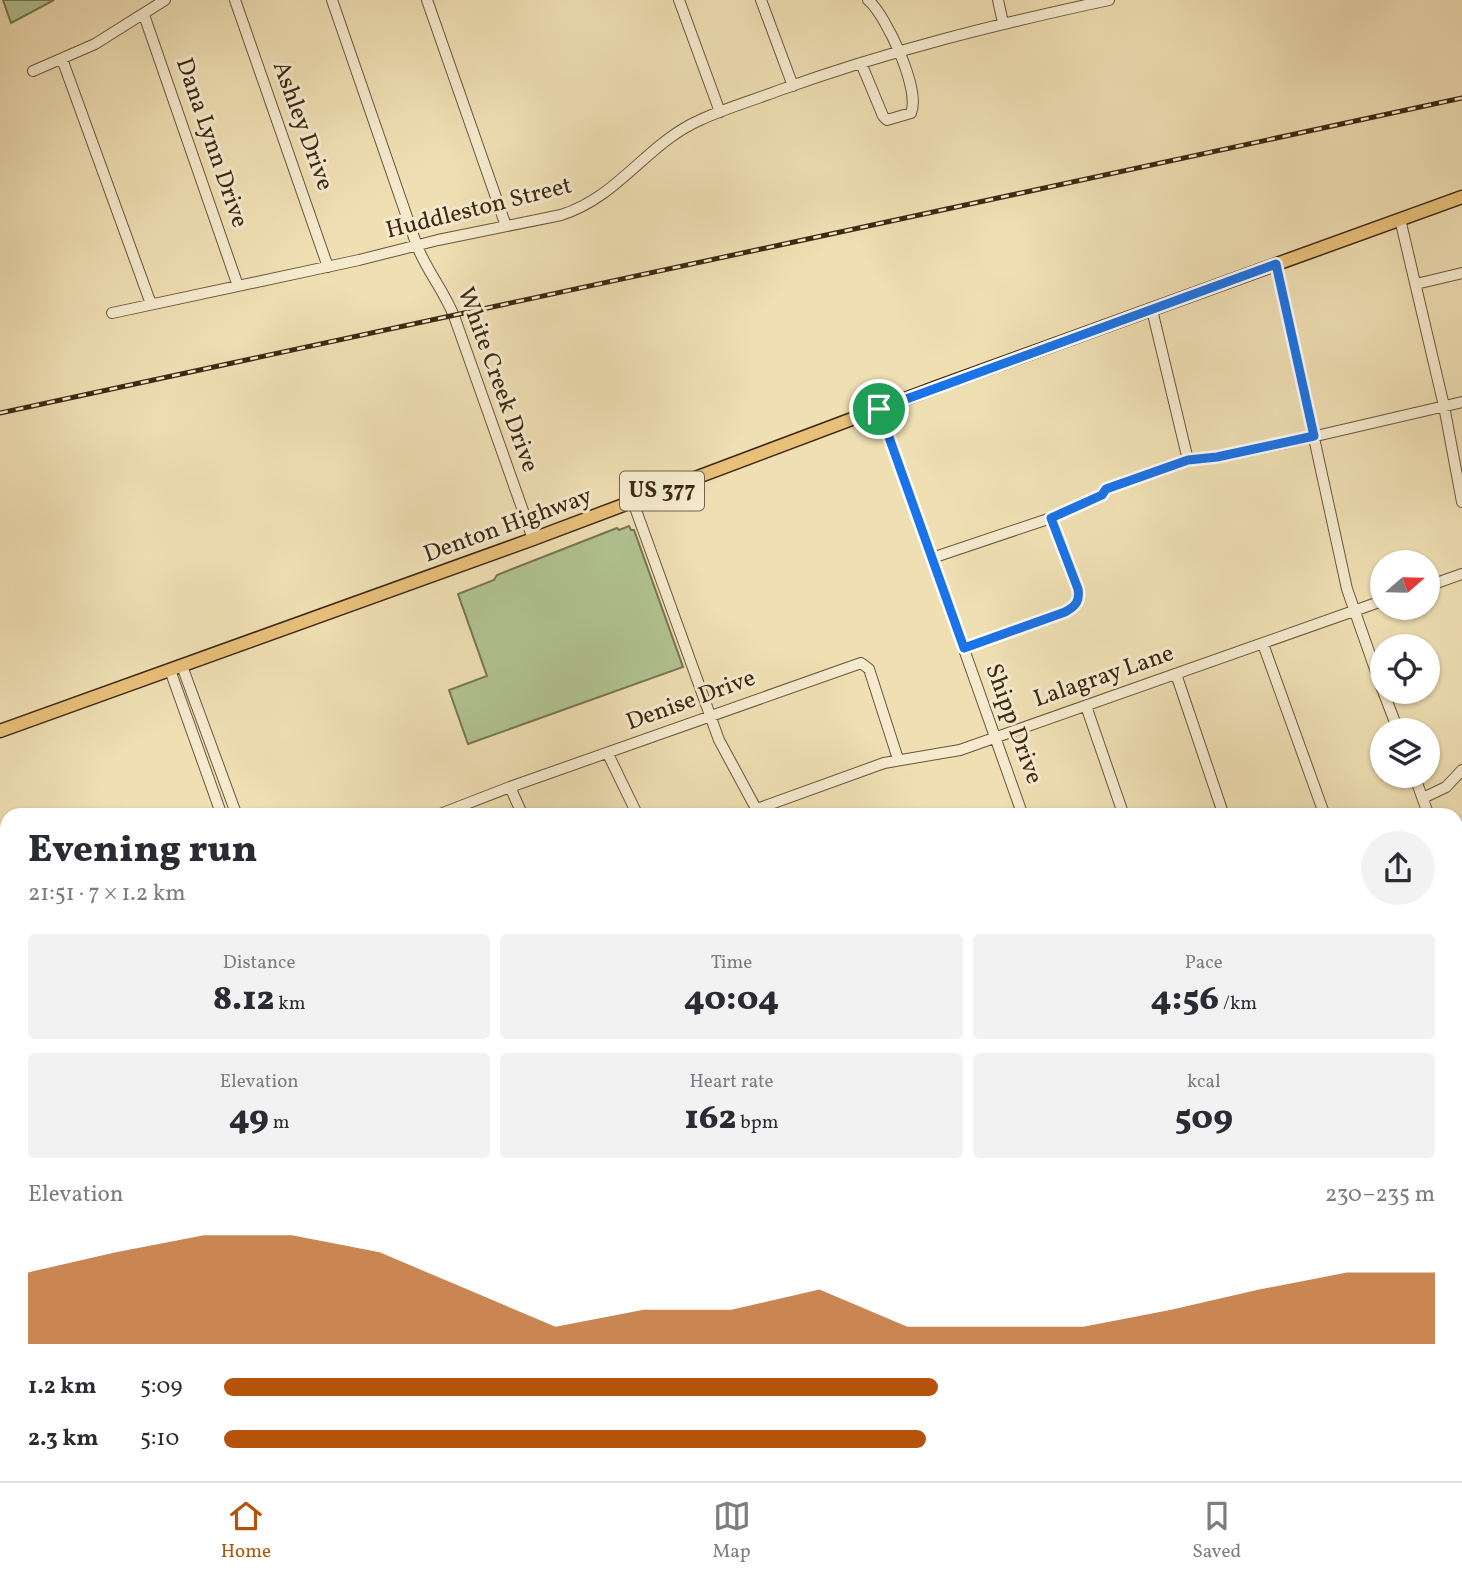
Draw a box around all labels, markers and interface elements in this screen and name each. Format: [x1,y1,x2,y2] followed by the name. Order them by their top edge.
[166,54,256,232] street label: Dana Lynn Drive
[263,57,341,195] street label: Ashley Drive
[382,169,576,249] street label: Huddleston Street
[448,283,546,477] street label: White Creek Drive
[849,379,909,439] pin
[860,390,898,428] icon: arrive
[620,471,704,510] road number: US 377
[419,480,597,572] street label: Denton Highway
[1370,550,1440,620] north arrow
[1370,550,1440,788] map controls
[1370,634,1440,704] button: locate
[1029,637,1179,717] street label: Lalagray Lane
[976,659,1050,789] street label: Shipp Drive
[622,662,760,740] street label: Denise Drive
[1370,718,1440,788] button: layers
[28,825,258,878] text: Evening run
[1361,831,1435,905] button: share
[28,878,186,910] text: 21:51 · 7 × 1.2 km
[223,950,296,976] text: Distance
[711,950,752,976] text: Time
[1185,950,1223,976] text: Pace
[213,976,275,1024] text: 8.12
[684,976,779,1024] text: 40:04
[1151,976,1219,1024] text: 4:56
[275,991,305,1017] text: km
[1219,991,1257,1017] text: /km
[220,1069,299,1095] text: Elevation
[690,1069,773,1095] text: Heart rate
[1187,1069,1221,1095] text: kcal
[229,1095,269,1143] text: 49
[685,1095,737,1143] text: 162
[1175,1095,1233,1143] text: 509
[269,1110,290,1136] text: m
[737,1110,778,1136] text: bpm
[28,1179,124,1211] text: Elevation
[1325,1179,1435,1211] text: 230–235 m
[28,1371,97,1403] text: 1.2 km
[140,1371,182,1403] text: 5:09
[28,1423,99,1455] text: 2.3 km
[140,1423,179,1455] text: 5:10
[221,1497,271,1565] tab: Home
[713,1497,751,1565] tab: Map
[1192,1497,1241,1565] tab: Saved

